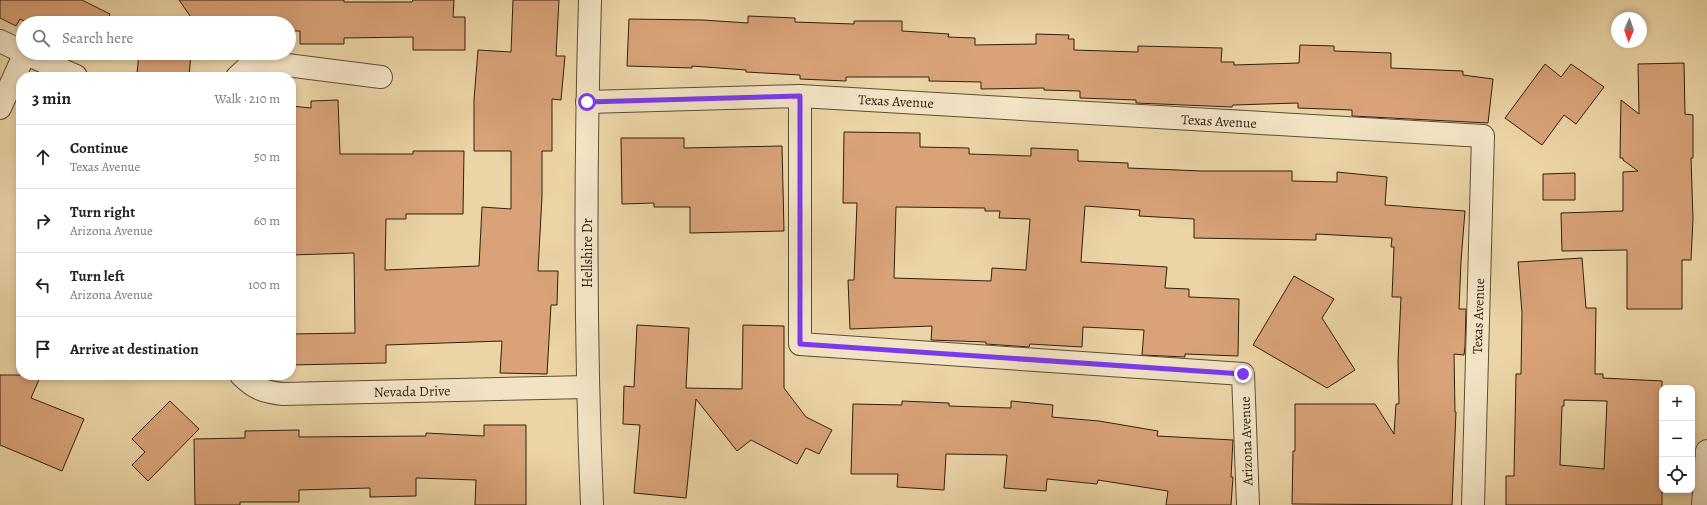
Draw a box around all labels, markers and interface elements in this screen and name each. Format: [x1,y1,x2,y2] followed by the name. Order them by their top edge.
[1611,12,1647,48] north arrow
[16,16,296,60] search box
[30,27,52,49] icon: search
[62,28,133,48] text: Search here
[32,87,71,110] text: 3 min
[215,90,280,107] text: Walk · 210 m
[858,90,934,113] street label: Texas Avenue
[578,93,596,111] route start
[1181,110,1257,133] street label: Texas Avenue
[70,138,128,158] text: Continue
[32,146,54,168] icon: ahead
[254,148,280,165] text: 50 m
[70,158,140,175] text: Texas Avenue
[70,202,135,222] text: Turn right
[32,210,54,232] icon: right
[254,212,280,229] text: 60 m
[578,217,597,288] street label: Hellshire Dr
[70,222,153,239] text: Arizona Avenue
[70,266,125,286] text: Turn left
[32,274,54,296] icon: left
[248,276,280,293] text: 100 m
[1468,278,1489,354] street label: Texas Avenue
[70,286,153,303] text: Arizona Avenue
[32,338,54,360] icon: arrive
[70,339,199,359] text: Arrive at destination
[1234,365,1252,383] route end
[373,381,451,402] street label: Nevada Drive
[1659,385,1695,493] map controls
[1659,385,1695,421] button: +
[1235,396,1258,487] street label: Arizona Avenue
[1659,421,1695,457] button: −
[1659,457,1695,493] button: locate

